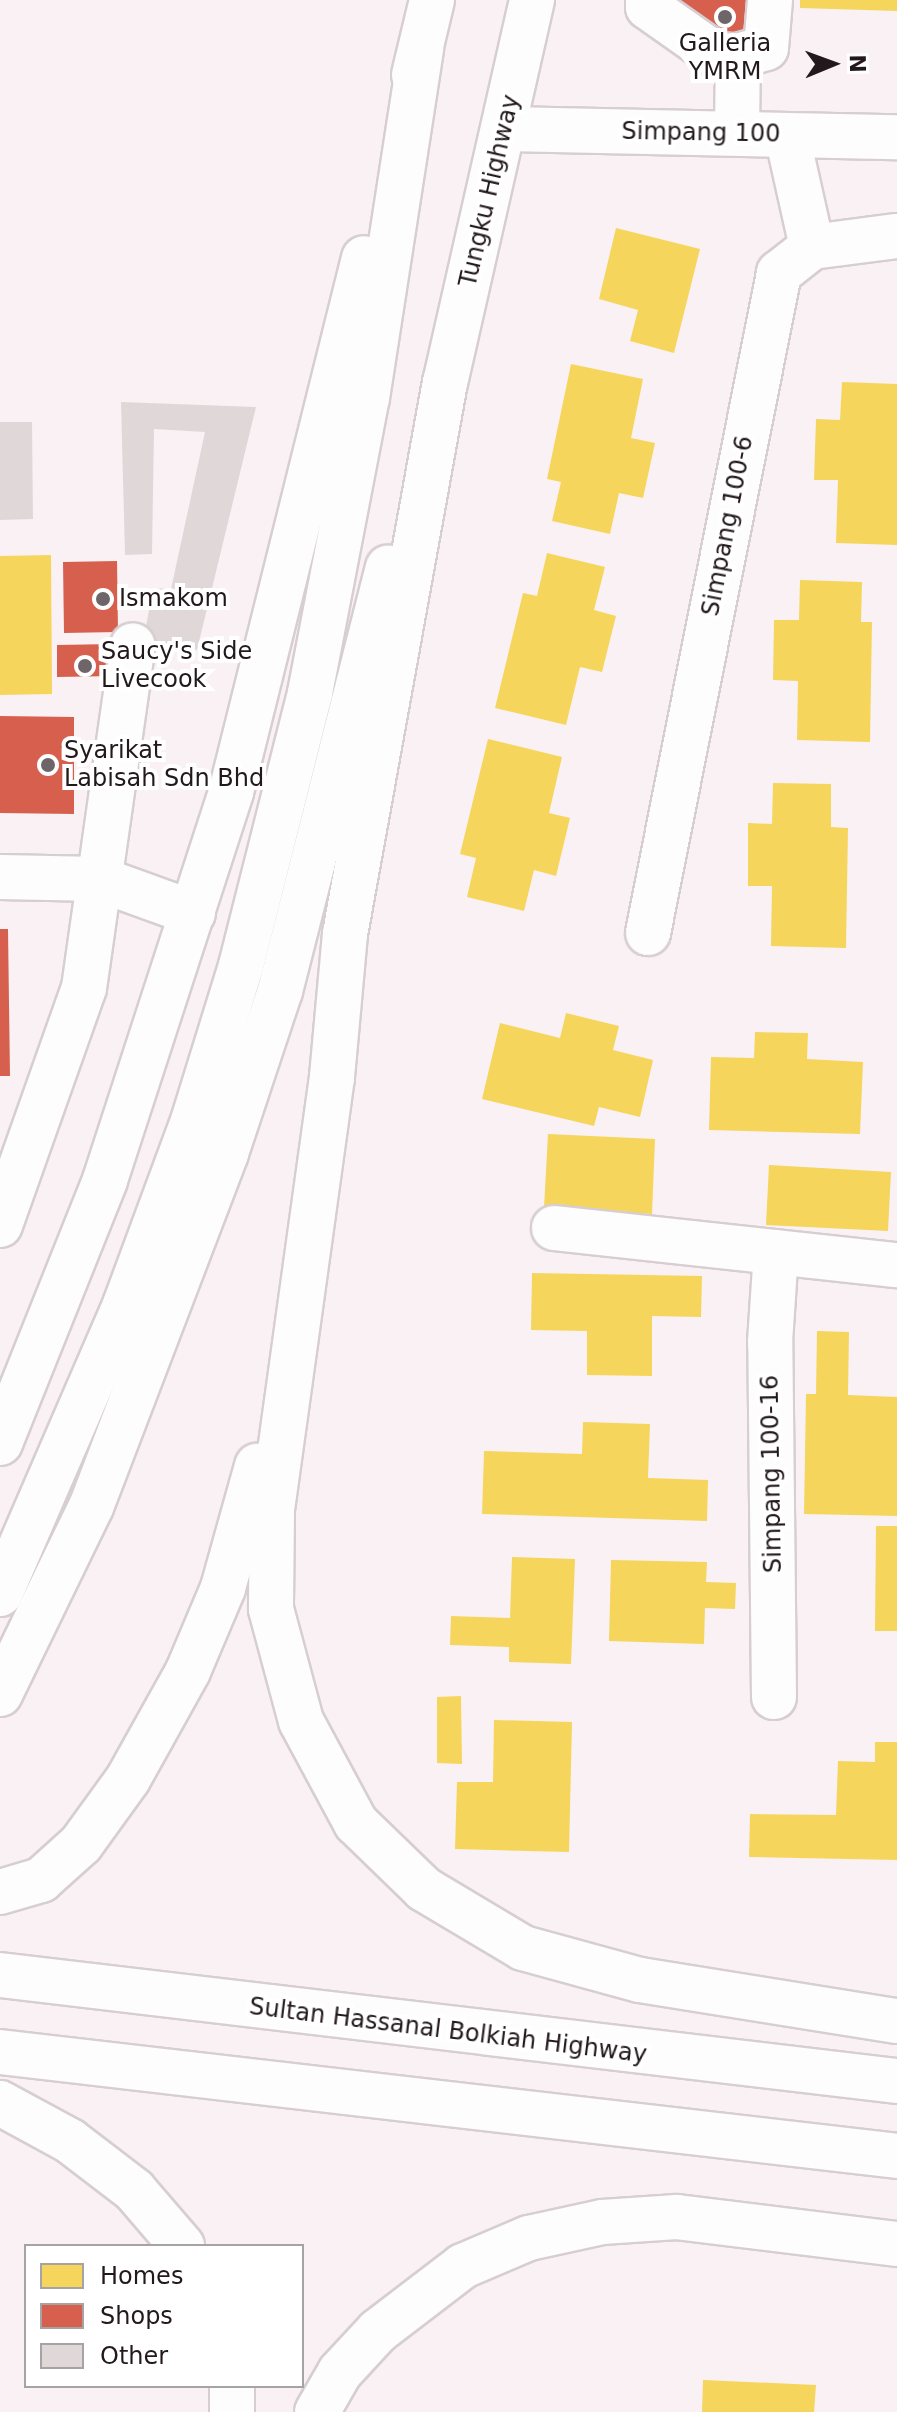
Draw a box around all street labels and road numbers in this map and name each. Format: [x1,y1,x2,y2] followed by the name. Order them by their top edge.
[454,92,526,290] street label: Tungku Highway
[621,117,781,149] street label: Simpang 100
[696,433,760,619] street label: Simpang 100-6
[756,1375,788,1573] street label: Simpang 100-16
[248,1992,648,2070] street label: Sultan Hassanal Bolkiah Highway

